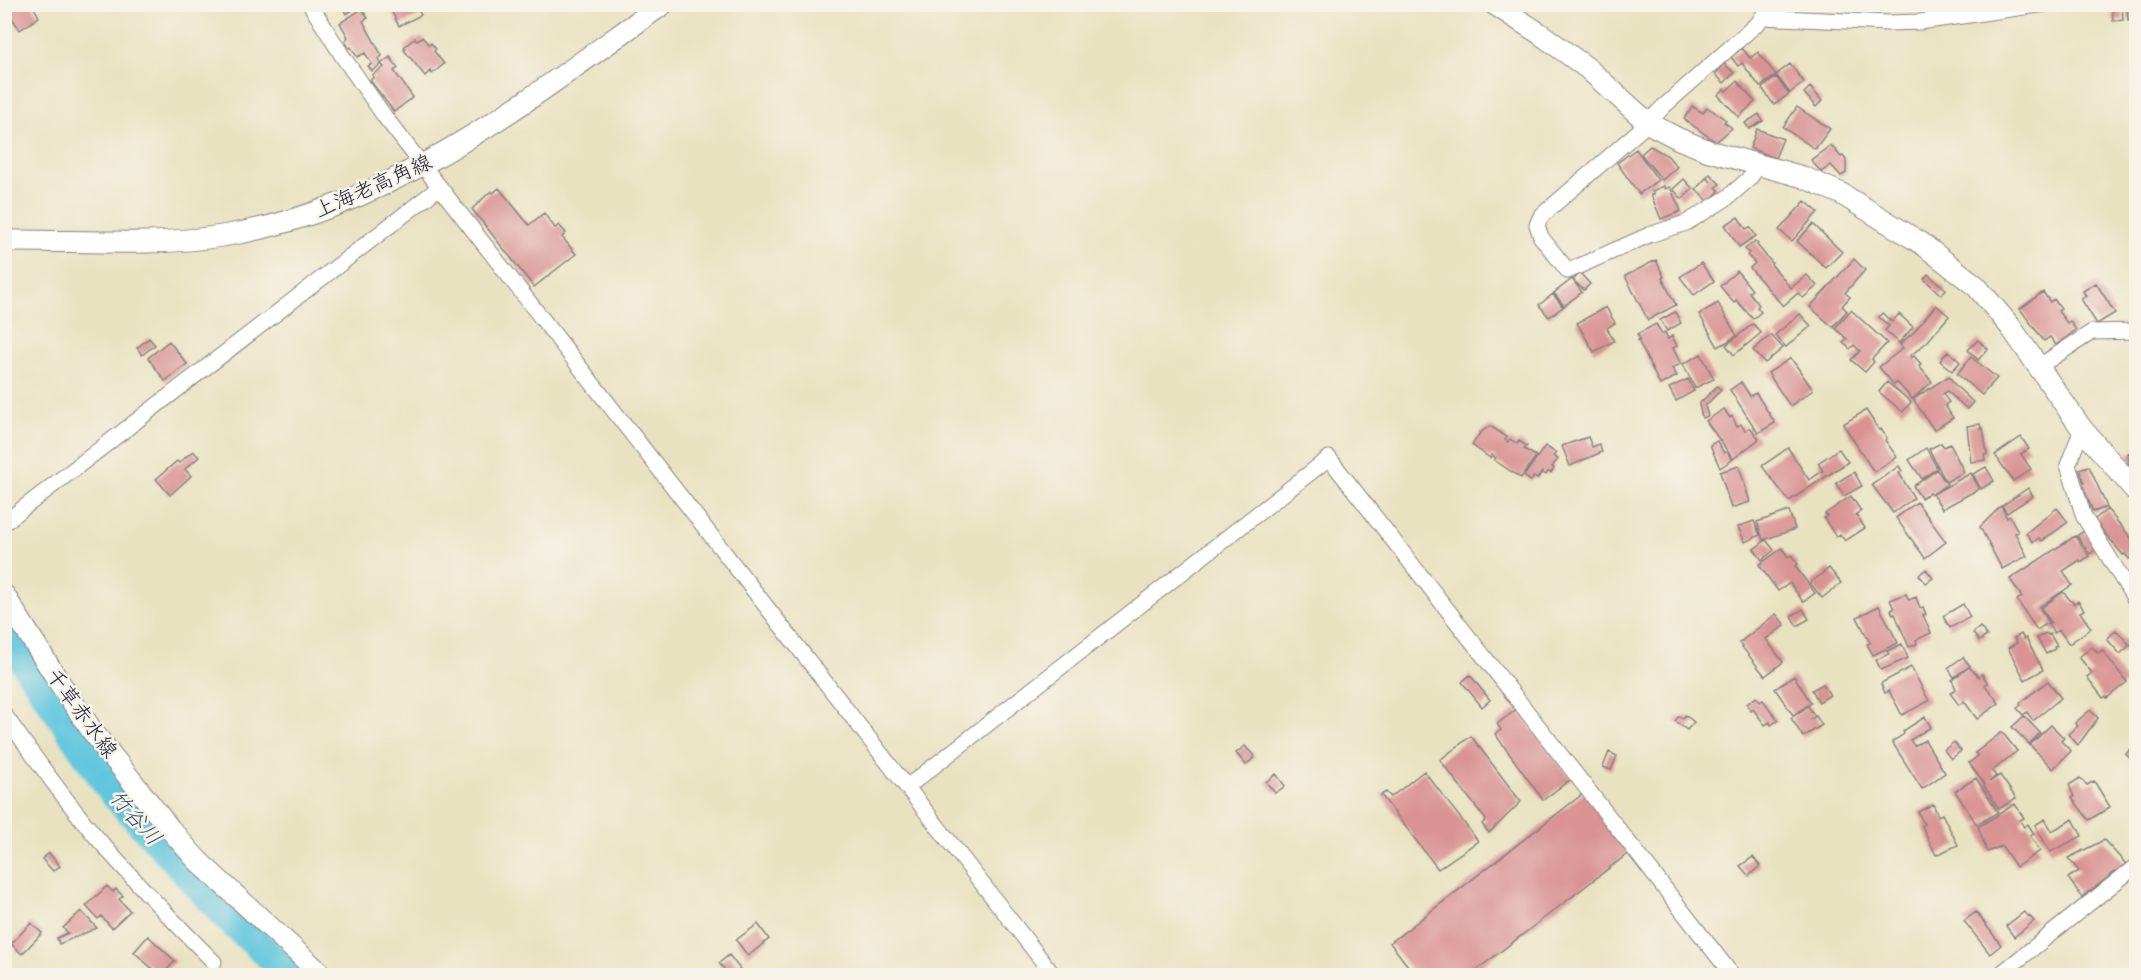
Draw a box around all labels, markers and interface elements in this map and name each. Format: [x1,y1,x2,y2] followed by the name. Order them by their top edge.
[310,148,437,227] street label: 上海老高角線
[37,663,123,765] street label: 千草赤水線
[100,784,168,854] water label: 竹谷川

